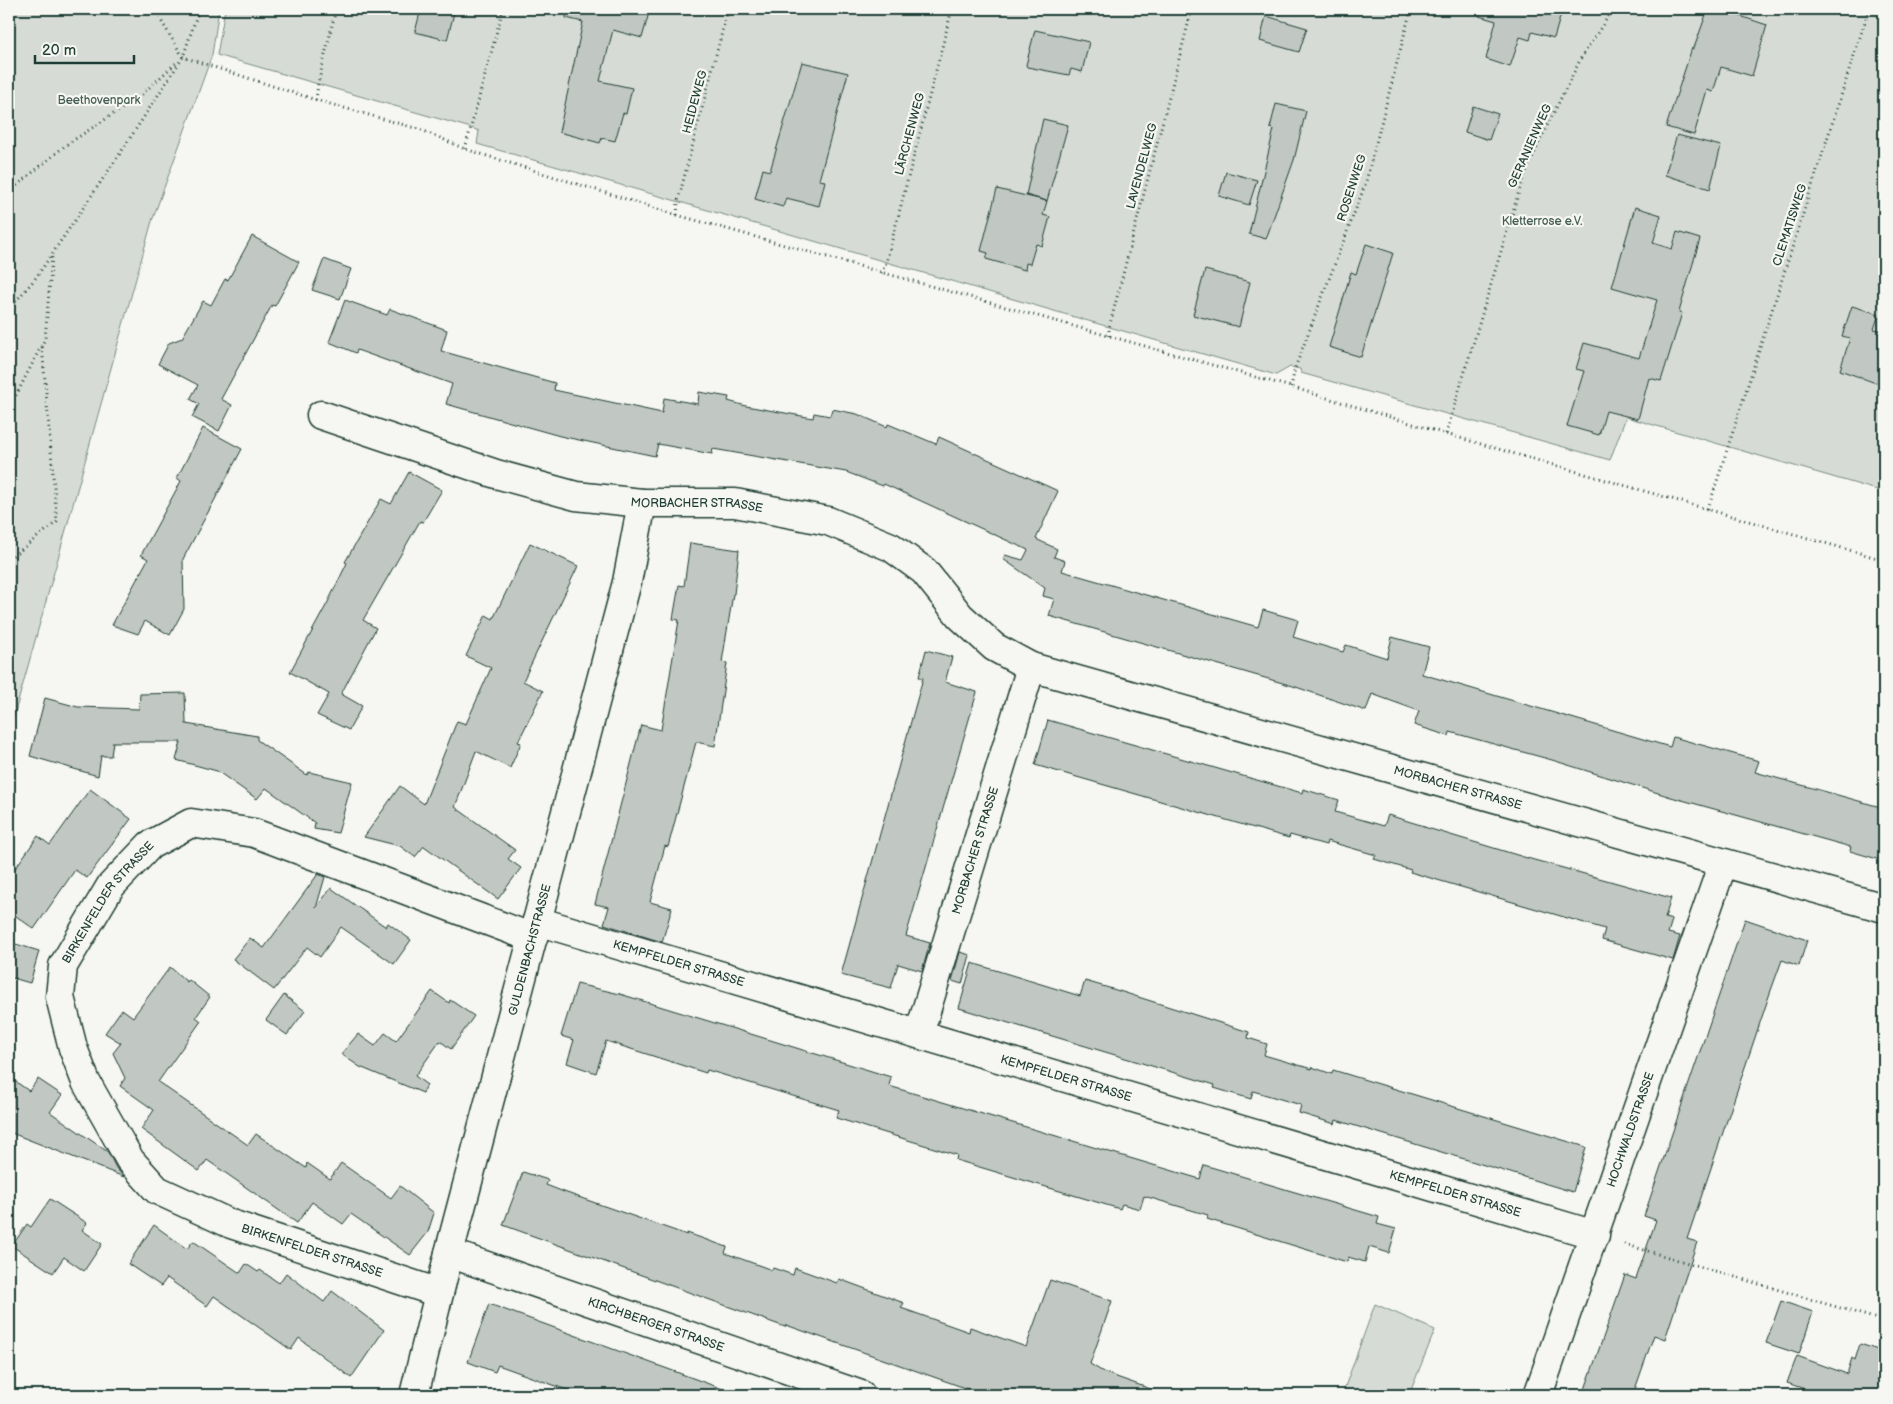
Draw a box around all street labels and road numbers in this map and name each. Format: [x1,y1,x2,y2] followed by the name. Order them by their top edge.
[679,69,711,135] street label: HEIDEWEG
[891,91,928,177] street label: LÄRCHENWEG
[1505,102,1555,190] street label: GERANIENWEG
[1123,121,1161,211] street label: LAVENDELWEG
[1334,153,1370,223] street label: ROSENWEG
[1770,182,1810,268] street label: CLEMATISWEG
[630,494,764,516] street label: MORBACHER STRASSE
[1392,762,1524,813] street label: MORBACHER STRASSE
[948,785,1002,916] street label: MORBACHER STRASSE
[59,838,157,966] street label: BIRKENFELDER STRASSE
[505,882,554,1017] street label: GULDENBACHSTRASSE
[611,937,746,990] street label: KEMPFELDER STRASSE
[999,1051,1134,1105] street label: KEMPFELDER STRASSE
[1603,1070,1657,1189] street label: HOCHWALDSTRASSE
[1388,1167,1523,1220] street label: KEMPFELDER STRASSE
[239,1221,385,1281] street label: BIRKENFELDER STRASSE
[586,1294,726,1355] street label: KIRCHBERGER STRASSE

